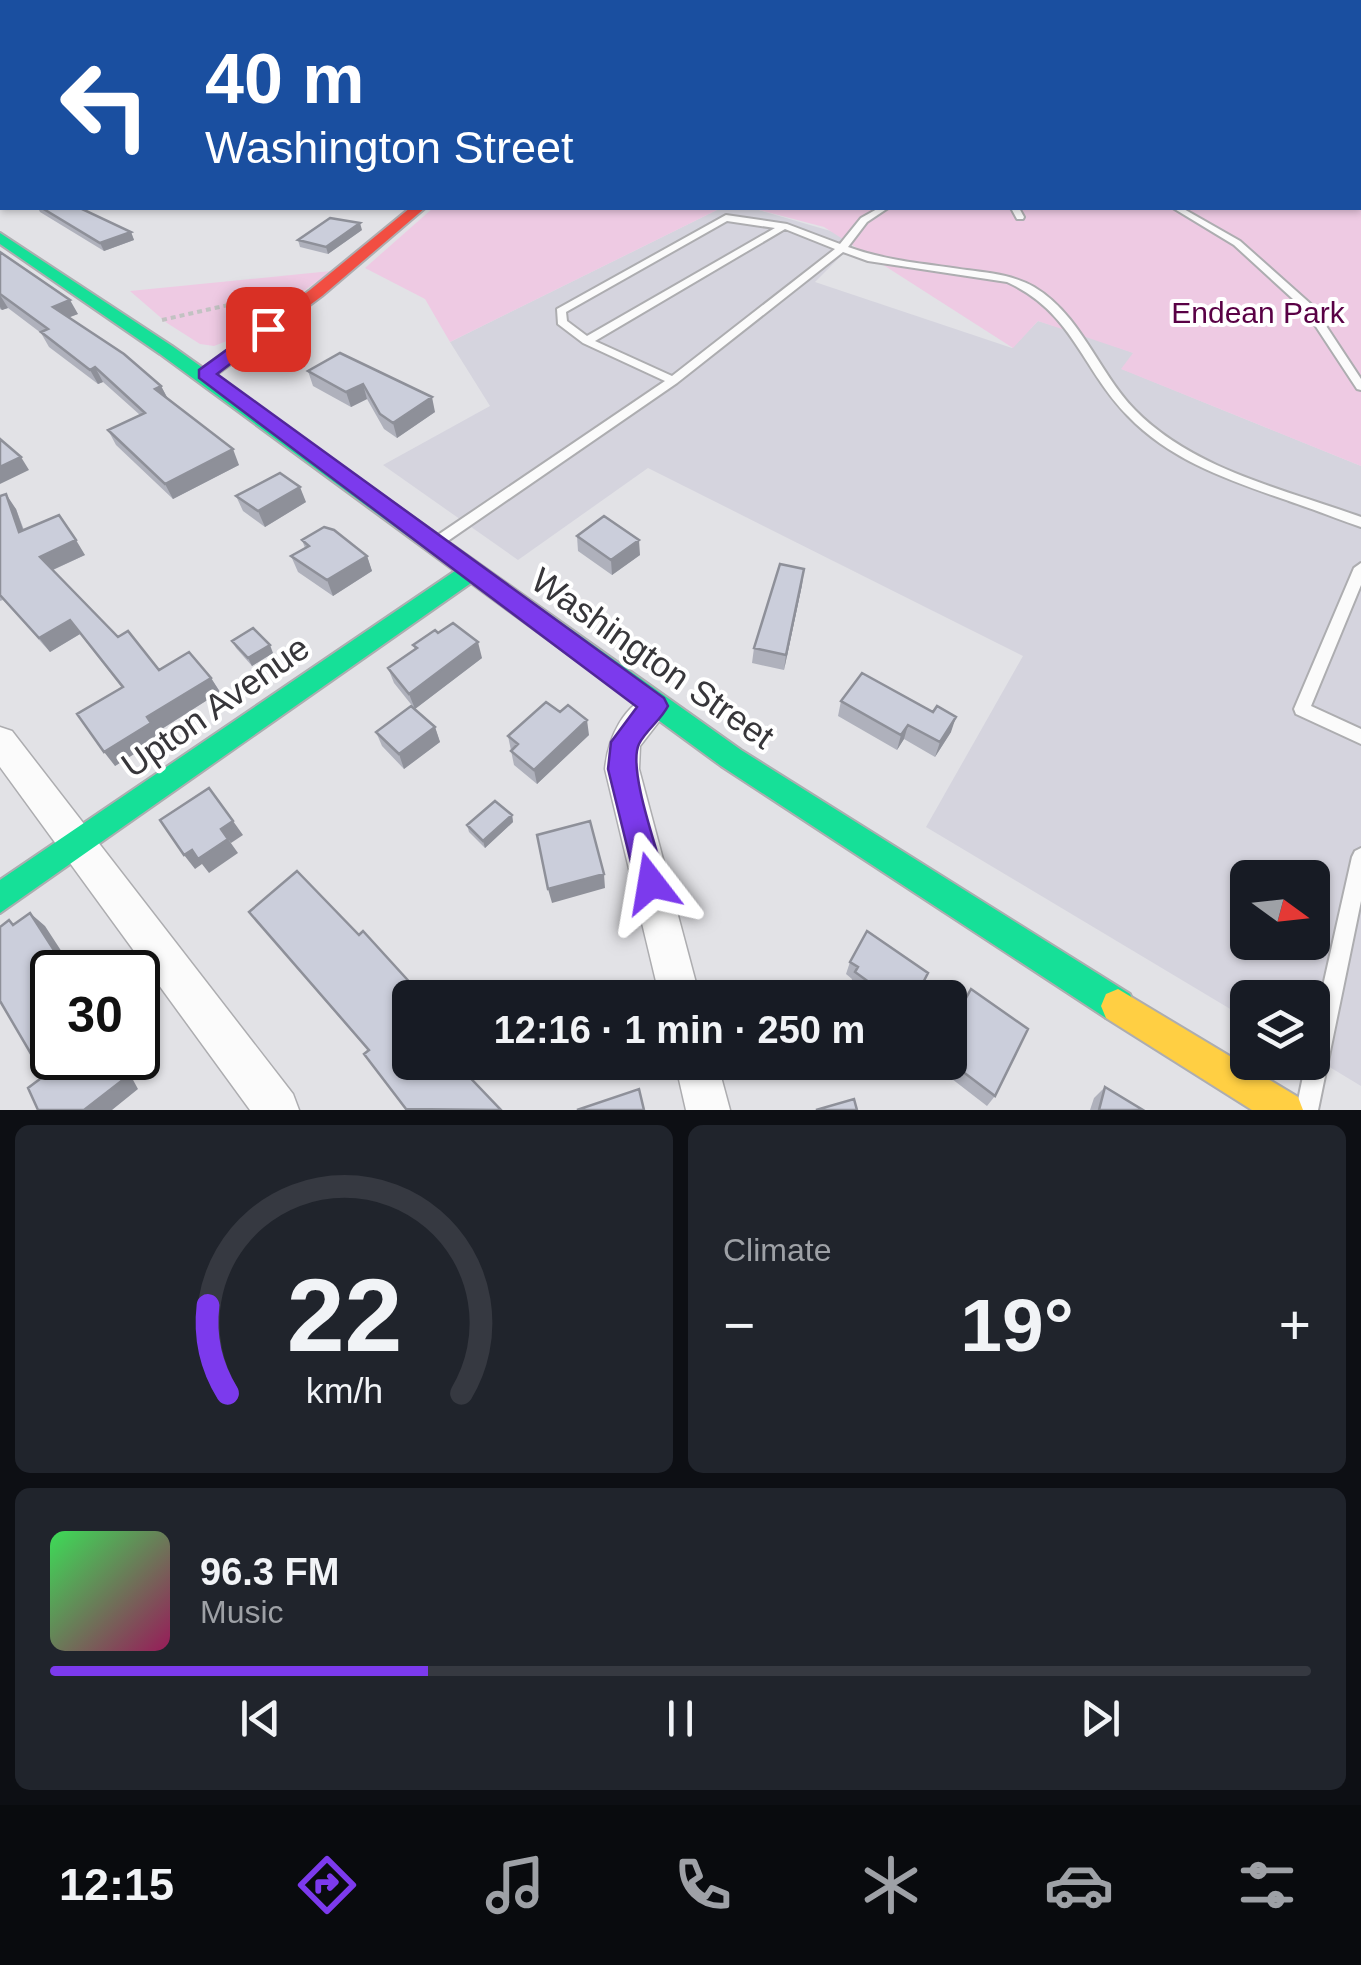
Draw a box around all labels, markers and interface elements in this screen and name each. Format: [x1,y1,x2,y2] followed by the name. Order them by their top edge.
[40,40,170,170] icon: left
[205,40,365,118] text: 40 m
[205,122,574,173] text: Washington Street
[226,287,311,372] pin
[1171,296,1346,329] park label: Endean Park
[241,302,296,357] icon: arrive
[524,560,782,756] street label: Washington Street
[114,627,316,785] street label: Upton Avenue
[599,831,703,935] position arrow
[1230,860,1330,960] north arrow
[1230,860,1330,1080] map controls
[30,950,160,1080] speed limit sign: 30
[1230,980,1330,1080] button: layers
[494,1009,865,1051] text: 12:16 · 1 min · 250 m
[723,1232,831,1268] text: Climate
[286,1257,402,1373] text: 22
[960,1283,1074,1367] text: 19°
[723,1294,755,1356] text: −
[1279,1294,1311,1356] text: +
[305,1371,383,1411] text: km/h
[200,1551,339,1593] text: 96.3 FM
[200,1594,284,1630] text: Music
[233,1691,288,1746] icon: previous
[653,1691,708,1746] icon: pause
[1073,1691,1128,1746] icon: next
[292,1850,362,1920] icon: directions
[480,1850,550,1920] icon: music
[668,1850,738,1920] icon: phone
[856,1850,926,1920] icon: climate
[1044,1850,1114,1920] icon: car
[1232,1850,1302,1920] icon: filters
[59,1859,174,1910] text: 12:15

